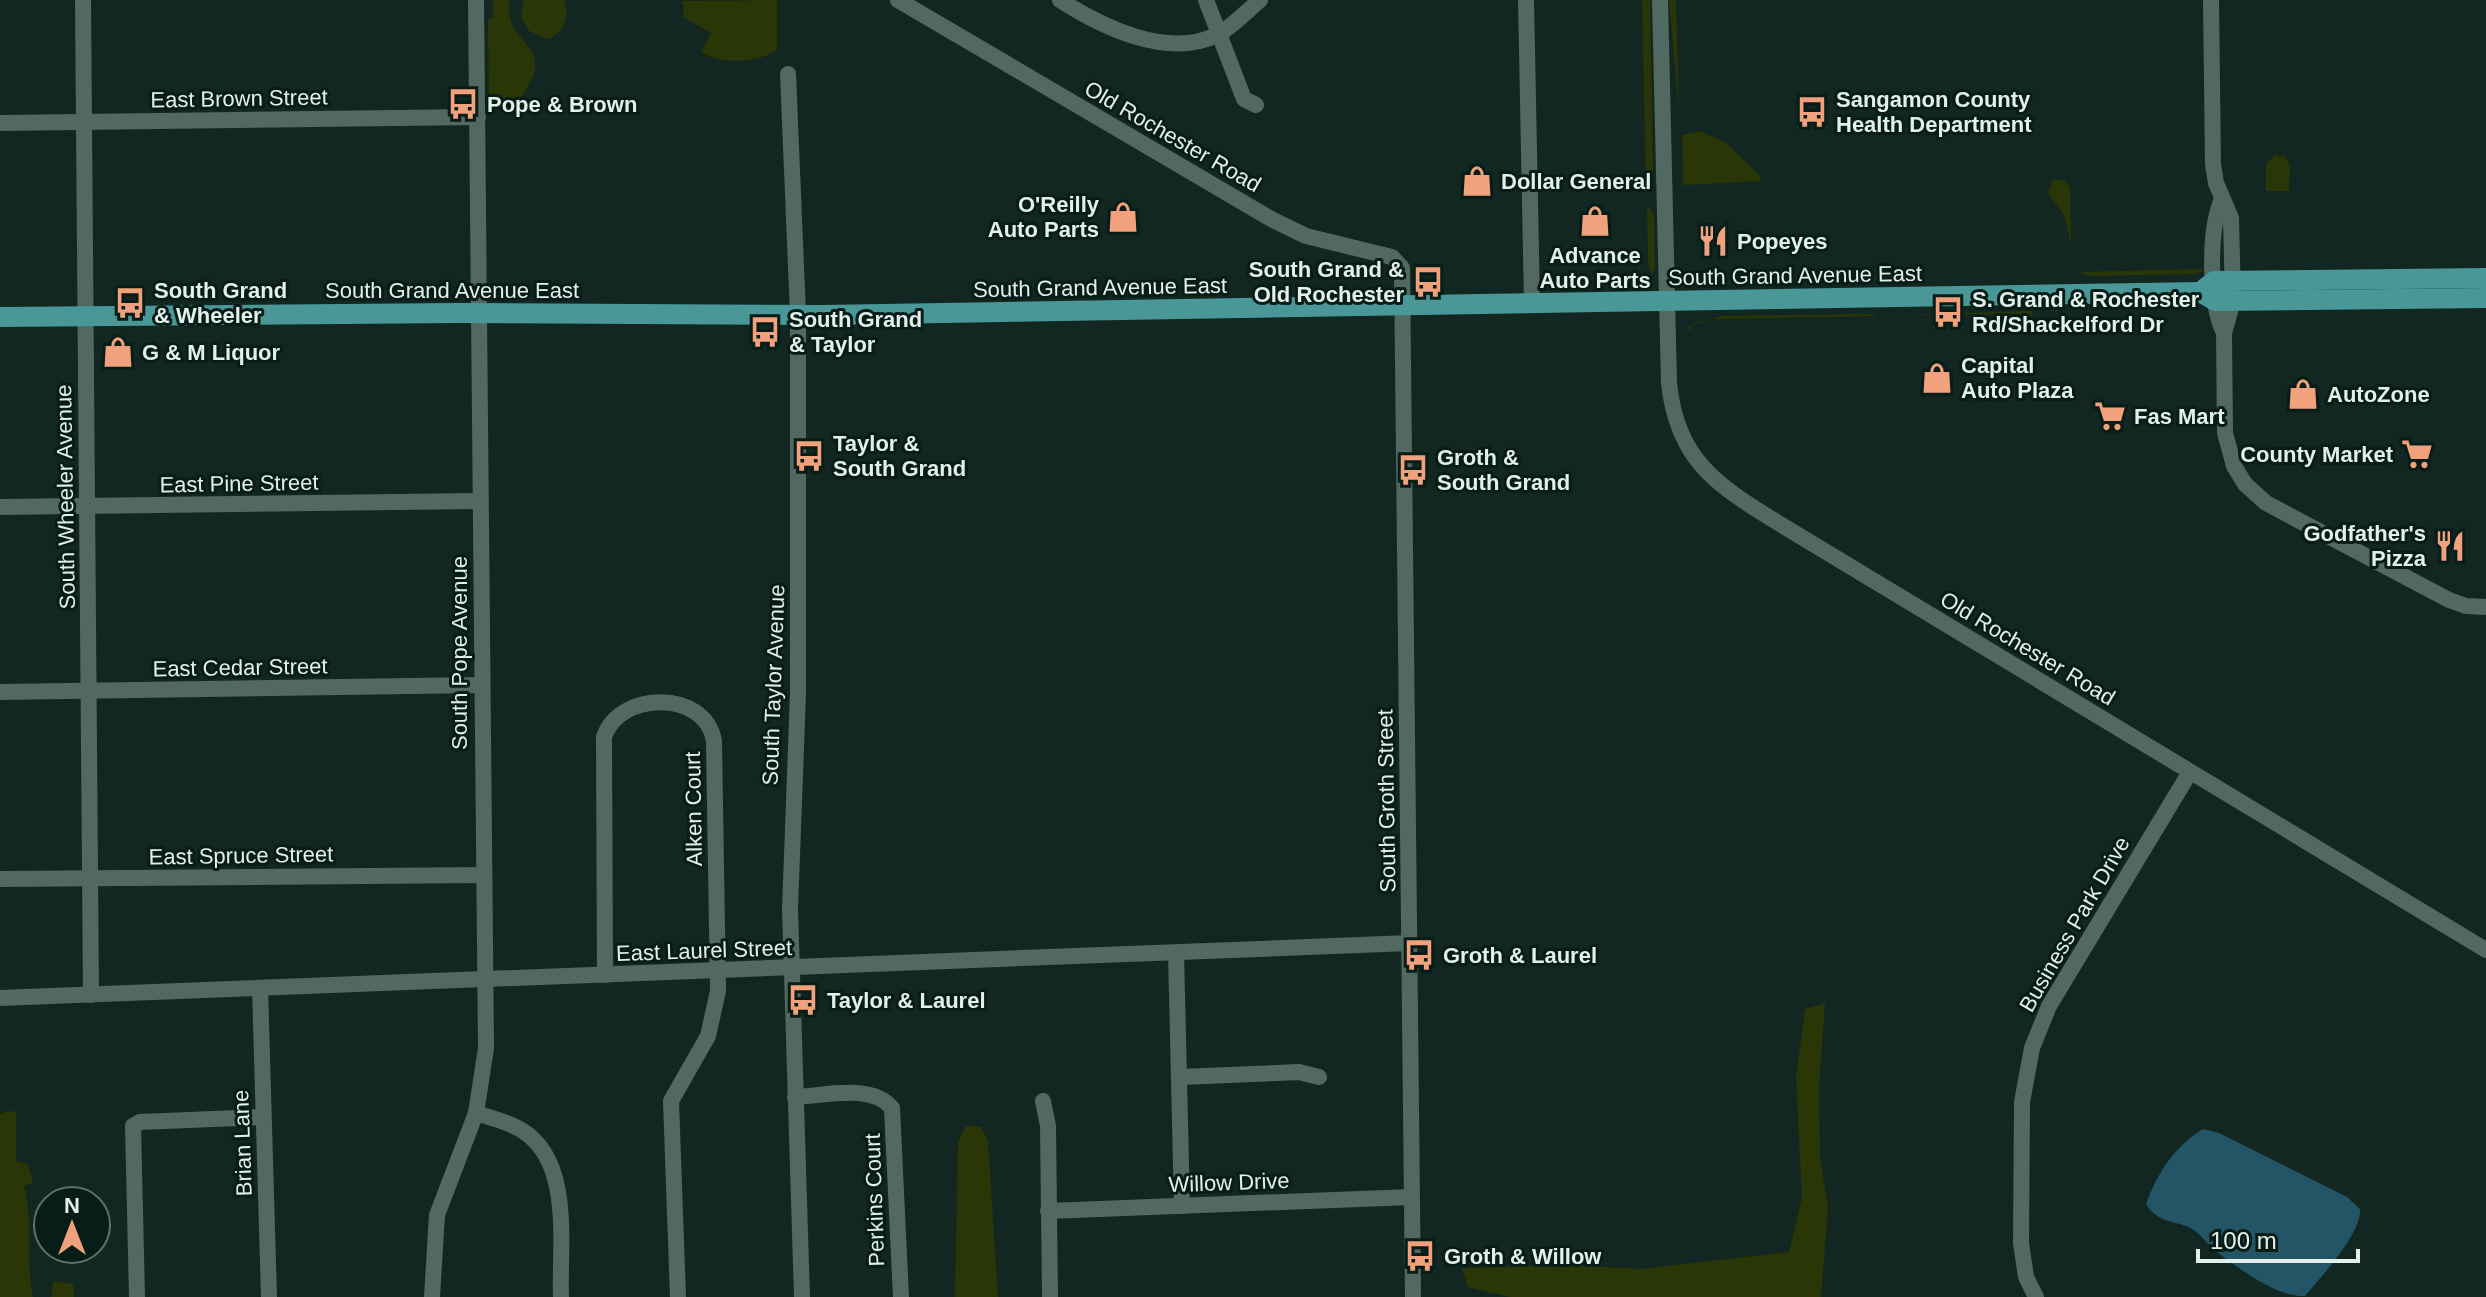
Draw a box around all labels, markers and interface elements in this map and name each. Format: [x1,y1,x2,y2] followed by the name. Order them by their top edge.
[1080,76,1265,197] street label: Old Rochester Road
[150,84,328,113] street label: East Brown Street
[446,87,480,121] bus stop icon: Pope & Brown
[1836,87,2032,137] place label: Sangamon County Health Department
[487,92,637,117] place label: Pope & Brown
[1795,95,1829,129] bus stop icon: Sangamon County Health Department
[1460,164,1494,198] shop icon: Dollar General
[1501,169,1651,194] place label: Dollar General
[988,192,1100,242] place label: O'Reilly Auto Parts
[1106,200,1140,234] shop icon: O'Reilly Auto Parts
[1578,204,1612,238] shop icon: Advance Auto Parts
[1696,224,1730,258] restaurant icon: Popeyes
[1737,229,1828,254] place label: Popeyes
[1539,243,1651,293] place label: Advance Auto Parts
[1249,257,1404,307] place label: South Grand & Old Rochester
[1668,261,1922,290] street label: South Grand Avenue East
[1411,265,1445,299] bus stop icon: South Grand & Old Rochester
[973,273,1227,302] street label: South Grand Avenue East
[154,278,287,328] place label: South Grand & Wheeler
[325,278,579,303] street label: South Grand Avenue East
[113,286,147,320] bus stop icon: South Grand & Wheeler
[1972,287,2200,337] place label: S. Grand & Rochester Rd/Shackelford Dr
[1931,295,1965,329] bus stop icon: S. Grand & Rochester Rd/Shackelford Dr
[789,307,922,357] place label: South Grand & Taylor
[748,315,782,349] bus stop icon: South Grand & Taylor
[101,335,135,369] shop icon: G & M Liquor
[142,340,281,365] place label: G & M Liquor
[1961,353,2074,403] place label: Capital Auto Plaza
[1920,361,1954,395] shop icon: Capital Auto Plaza
[2286,377,2320,411] shop icon: AutoZone
[2327,382,2430,407] place label: AutoZone
[51,384,80,610] street label: South Wheeler Avenue
[2093,399,2127,433] supermarket icon: Fas Mart
[2134,404,2225,429] place label: Fas Mart
[833,431,966,481] place label: Taylor & South Grand
[2400,437,2434,471] supermarket icon: County Market
[792,439,826,473] bus stop icon: Taylor & South Grand
[2240,442,2394,467] place label: County Market
[1437,445,1570,495] place label: Groth & South Grand
[1396,453,1430,487] bus stop icon: Groth & South Grand
[159,470,319,497] street label: East Pine Street
[2303,521,2427,571] place label: Godfather's Pizza
[2433,529,2467,563] restaurant icon: Godfather's Pizza
[447,556,472,750] street label: South Pope Avenue
[757,584,789,786] street label: South Taylor Avenue
[1936,586,2120,710] street label: Old Rochester Road
[152,653,328,682] street label: East Cedar Street
[1372,709,1401,893] street label: South Groth Street
[680,751,707,867] street label: Alken Court
[2014,832,2135,1016] street label: Business Park Drive
[148,841,334,870] street label: East Spruce Street
[616,935,792,966] street label: East Laurel Street
[1402,938,1436,972] bus stop icon: Groth & Laurel
[1443,943,1597,968] place label: Groth & Laurel
[786,983,820,1017] bus stop icon: Taylor & Laurel
[827,988,986,1013] place label: Taylor & Laurel
[228,1089,257,1197] street label: Brian Lane
[860,1133,889,1267] street label: Perkins Court
[1168,1168,1290,1197] street label: Willow Drive
[32,1185,112,1265] north arrow
[64,1193,80,1218] text: N
[2198,1213,2358,1263] scale bar
[2210,1227,2277,1254] text: 100 m
[1403,1239,1437,1273] bus stop icon: Groth & Willow
[1444,1244,1602,1269] place label: Groth & Willow

